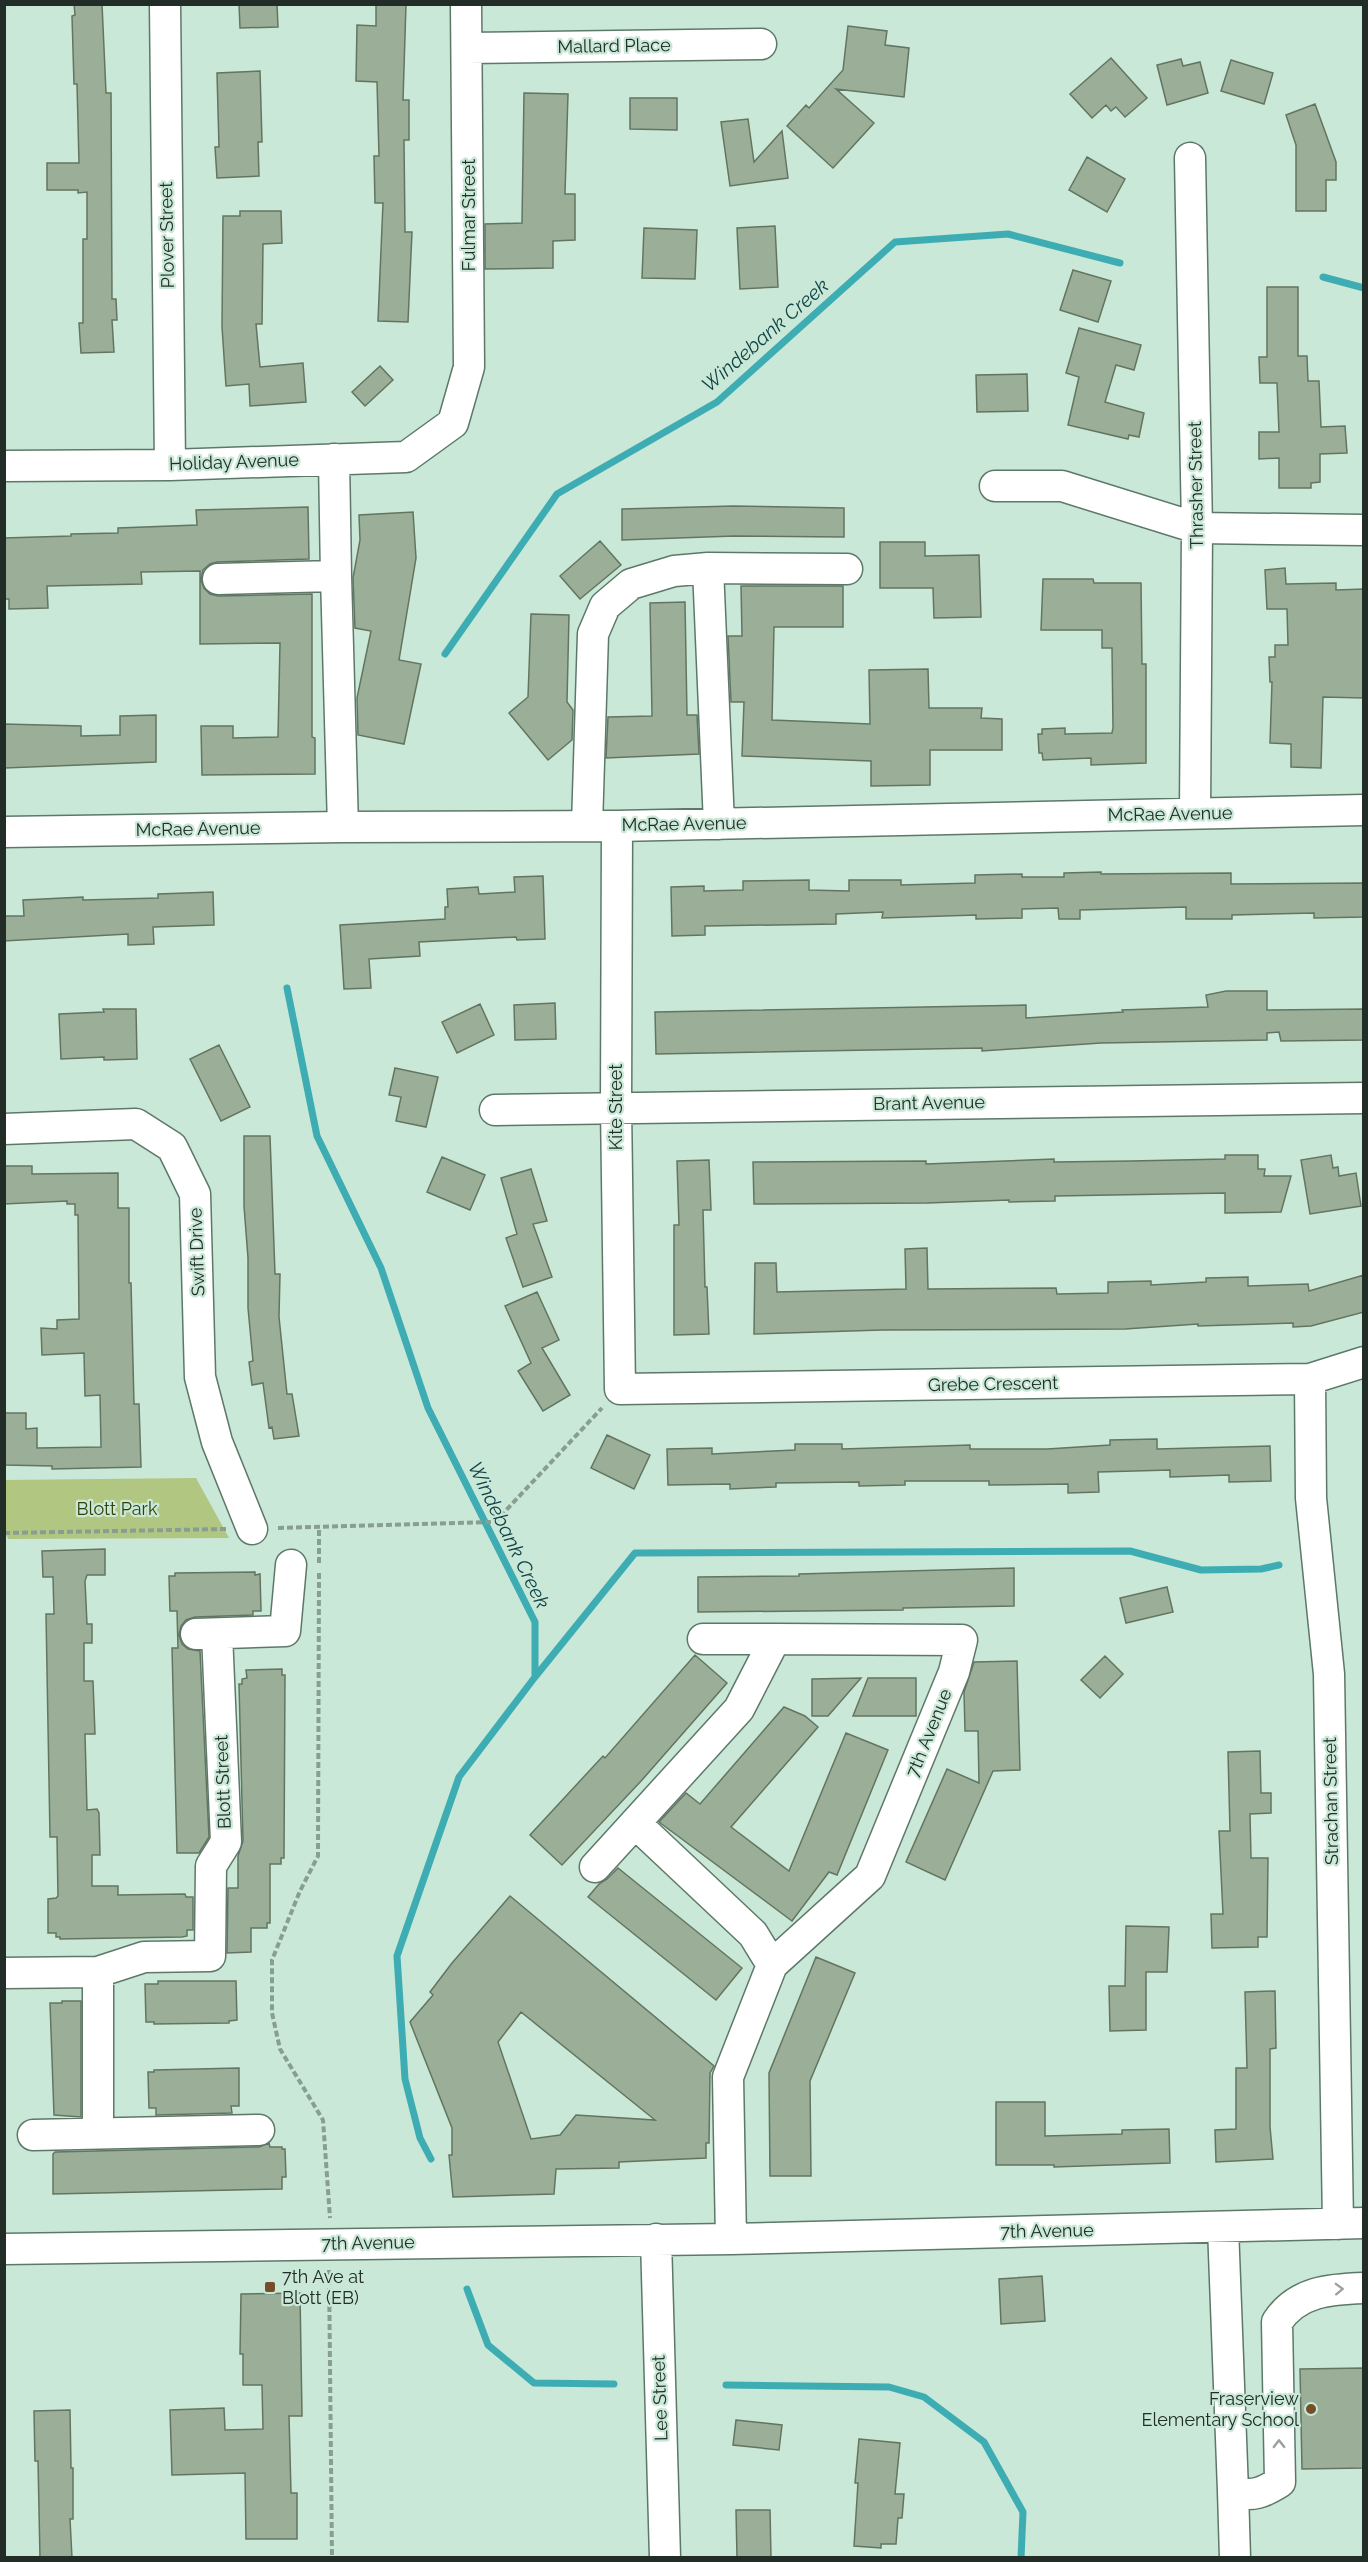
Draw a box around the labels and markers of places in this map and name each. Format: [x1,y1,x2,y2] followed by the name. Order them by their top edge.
[282,2266,364,2308] place label: 7th Ave at Blott (EB)
[263,2280,277,2294] marker: 7th Ave at Blott (EB)
[1141,2388,1299,2430] place label: Fraserview Elementary School
[1304,2402,1318,2416] marker: Fraserview Elementary School

